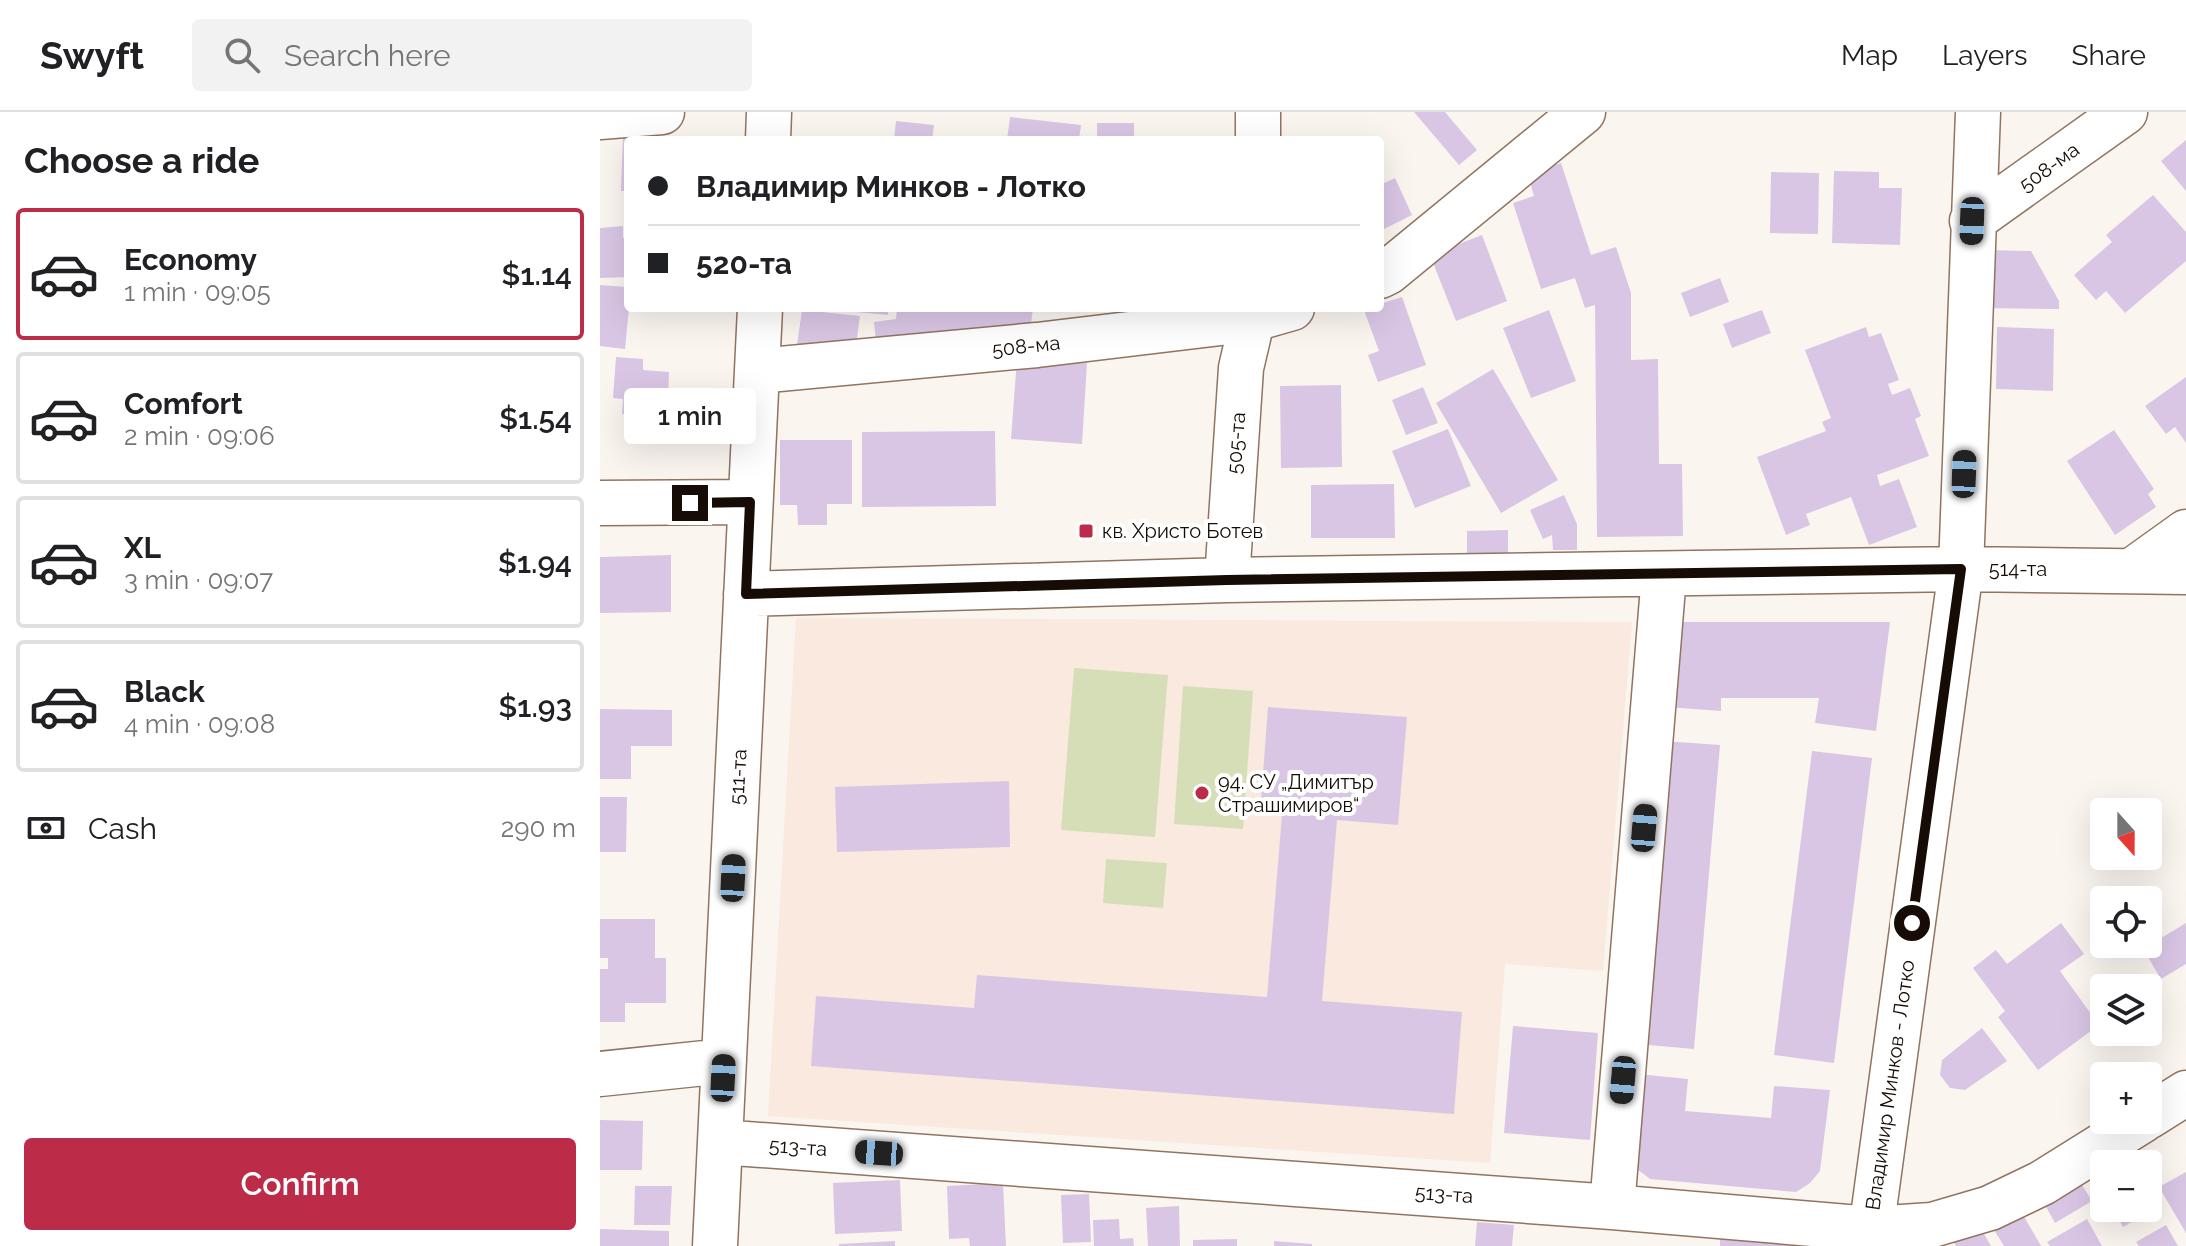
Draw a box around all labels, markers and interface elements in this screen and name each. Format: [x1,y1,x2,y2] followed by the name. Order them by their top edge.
[192,19,752,91] search box
[40,33,144,78] text: Swyft
[220,33,264,77] icon: search
[284,38,451,73] text: Search here
[1841,39,1898,72] text: Map
[1942,39,2028,72] text: Layers
[2072,39,2146,72] text: Share
[2014,137,2084,197] street label: 508-ма
[24,139,259,181] text: Choose a ride
[696,169,1086,204] text: Владимир Минков - Лотко
[1959,197,1985,245] car
[28,238,100,310] icon: car
[124,242,257,277] text: Economy
[696,246,792,281] text: 520-та
[502,257,572,292] text: $1.14
[124,277,271,307] text: 1 min · 09:05
[991,330,1061,362] street label: 508-ма
[28,382,100,454] icon: car
[124,386,243,421] text: Comfort
[624,387,756,443] callout: 1 min
[499,401,572,436] text: $1.54
[658,401,722,431] text: 1 min
[1222,411,1250,475] street label: 505-та
[124,421,275,451] text: 2 min · 09:06
[1951,450,1977,498] car
[672,485,708,521] route end
[1102,519,1263,543] place label: кв. Христо Ботев
[1077,522,1095,540] marker: кв. Христо Ботев
[28,526,100,598] icon: car
[124,530,161,565] text: XL
[498,545,572,580] text: $1.94
[1989,557,2047,581] street label: 514-та
[124,565,273,595] text: 3 min · 09:07
[28,670,100,742] icon: car
[124,674,205,709] text: Black
[499,689,572,724] text: $1.93
[124,709,275,739] text: 4 min · 09:08
[725,748,751,806] street label: 511-та
[1218,770,1374,817] place label: 94. СУ „Димитър Страшимиров“
[1193,784,1211,802] marker: 94. СУ „Димитър Страшимиров“
[2090,798,2162,870] north arrow
[2090,798,2162,1222] map controls
[1630,803,1658,853] car
[24,806,68,850] icon: cash
[88,811,157,846] text: Cash
[501,813,576,843] text: 290 m
[720,853,746,903] car
[2090,886,2162,958] button: locate
[1894,905,1930,941] route start
[1861,958,1919,1212] street label: Владимир Минков - Лотко
[2090,974,2162,1046] button: layers
[710,1053,736,1103] car
[1609,1055,1637,1105] car
[2090,1062,2162,1134] button: +
[768,1133,828,1161] street label: 513-та
[24,1138,576,1230] button: Confirm
[854,1139,904,1167] car
[2090,1150,2162,1222] button: −
[1414,1180,1474,1208] street label: 513-та

